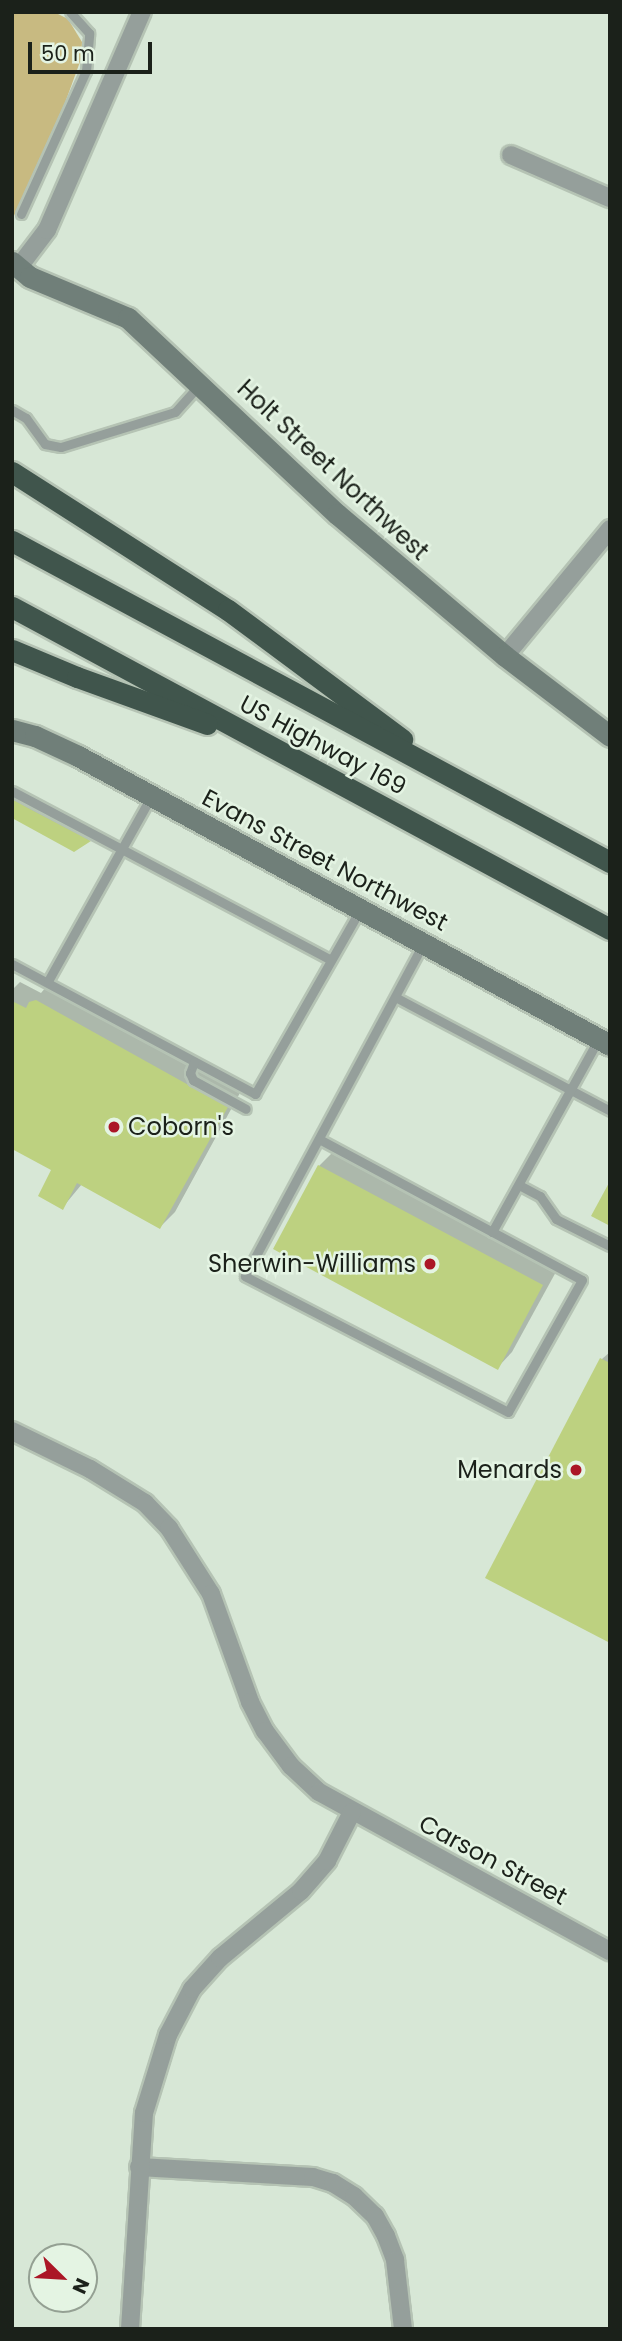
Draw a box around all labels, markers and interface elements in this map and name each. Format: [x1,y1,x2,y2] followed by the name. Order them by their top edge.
[32,28,156,72] scale bar
[41,39,95,68] text: 50 m
[231,374,435,566] street label: Holt Street Northwest
[235,689,411,801] street label: US Highway 169
[197,783,453,937] street label: Evans Street Northwest
[128,1113,234,1141] place label: Coborn's
[106,1119,122,1135] marker: Coborn's
[208,1250,416,1278] place label: Sherwin-Williams
[422,1256,438,1272] marker: Sherwin-Williams
[457,1456,562,1484] place label: Menards
[568,1462,584,1478] marker: Menards
[414,1809,572,1911] street label: Carson Street
[28,2243,98,2313] north arrow
[66,2274,96,2298] text: N

